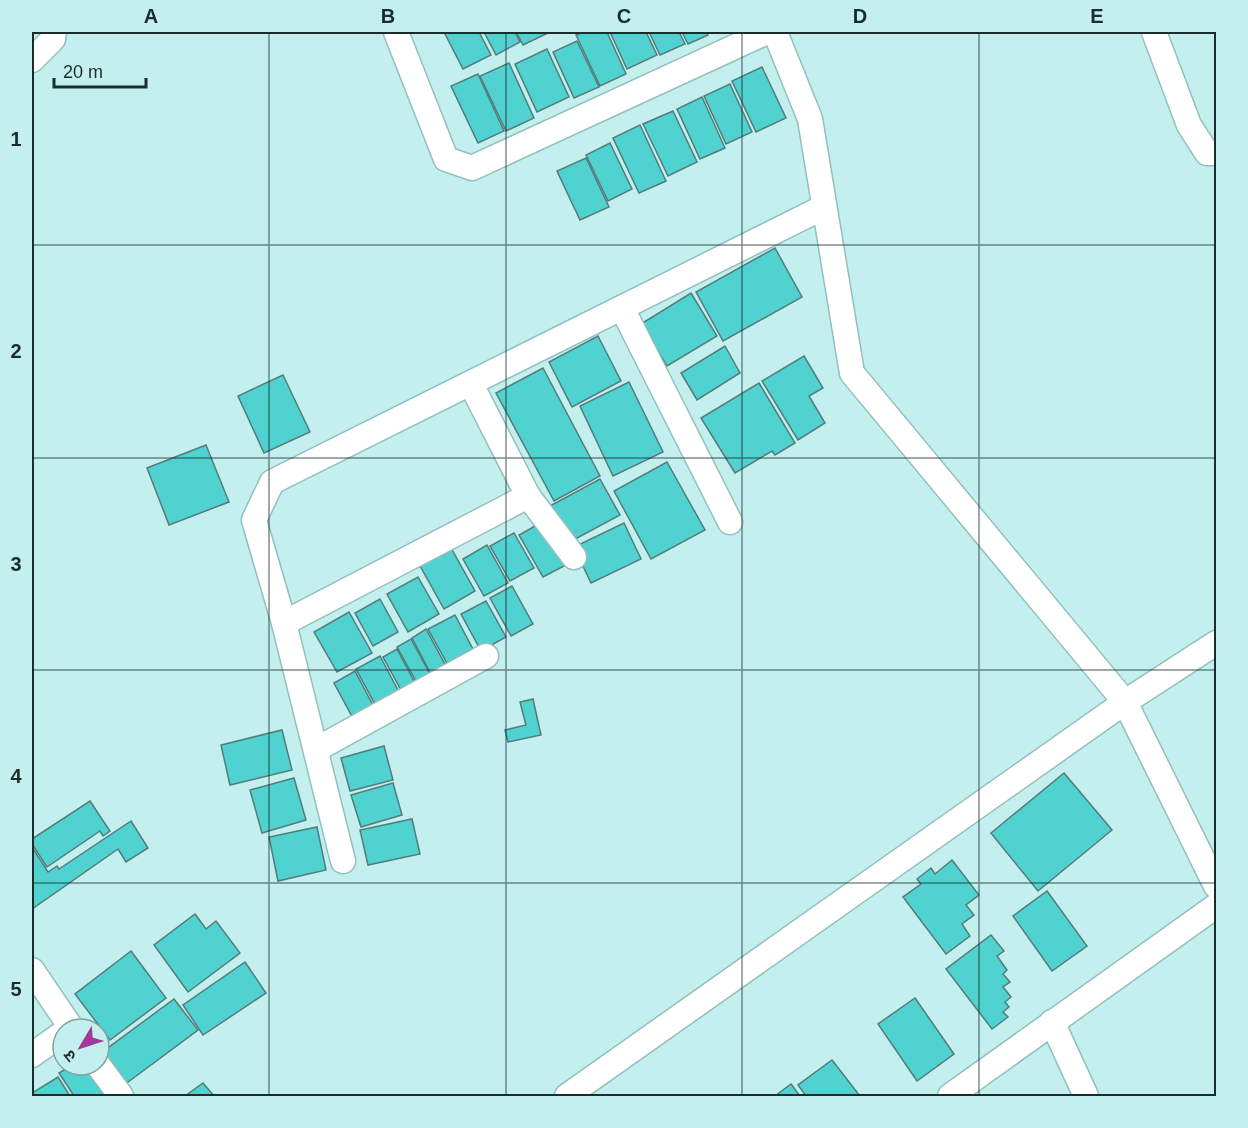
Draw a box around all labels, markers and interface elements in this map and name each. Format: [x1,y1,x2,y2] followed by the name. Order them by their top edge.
[144,5,158,27] text: A
[381,5,395,27] text: B
[617,5,631,27] text: C
[853,5,867,27] text: D
[1090,5,1104,27] text: E
[54,51,146,89] scale bar
[63,62,103,82] text: 20 m
[10,128,22,150] text: 1
[10,340,22,362] text: 2
[10,553,22,575] text: 3
[10,765,22,787] text: 4
[10,978,22,1000] text: 5
[51,1017,111,1077] north arrow
[60,1047,79,1065] text: उ

